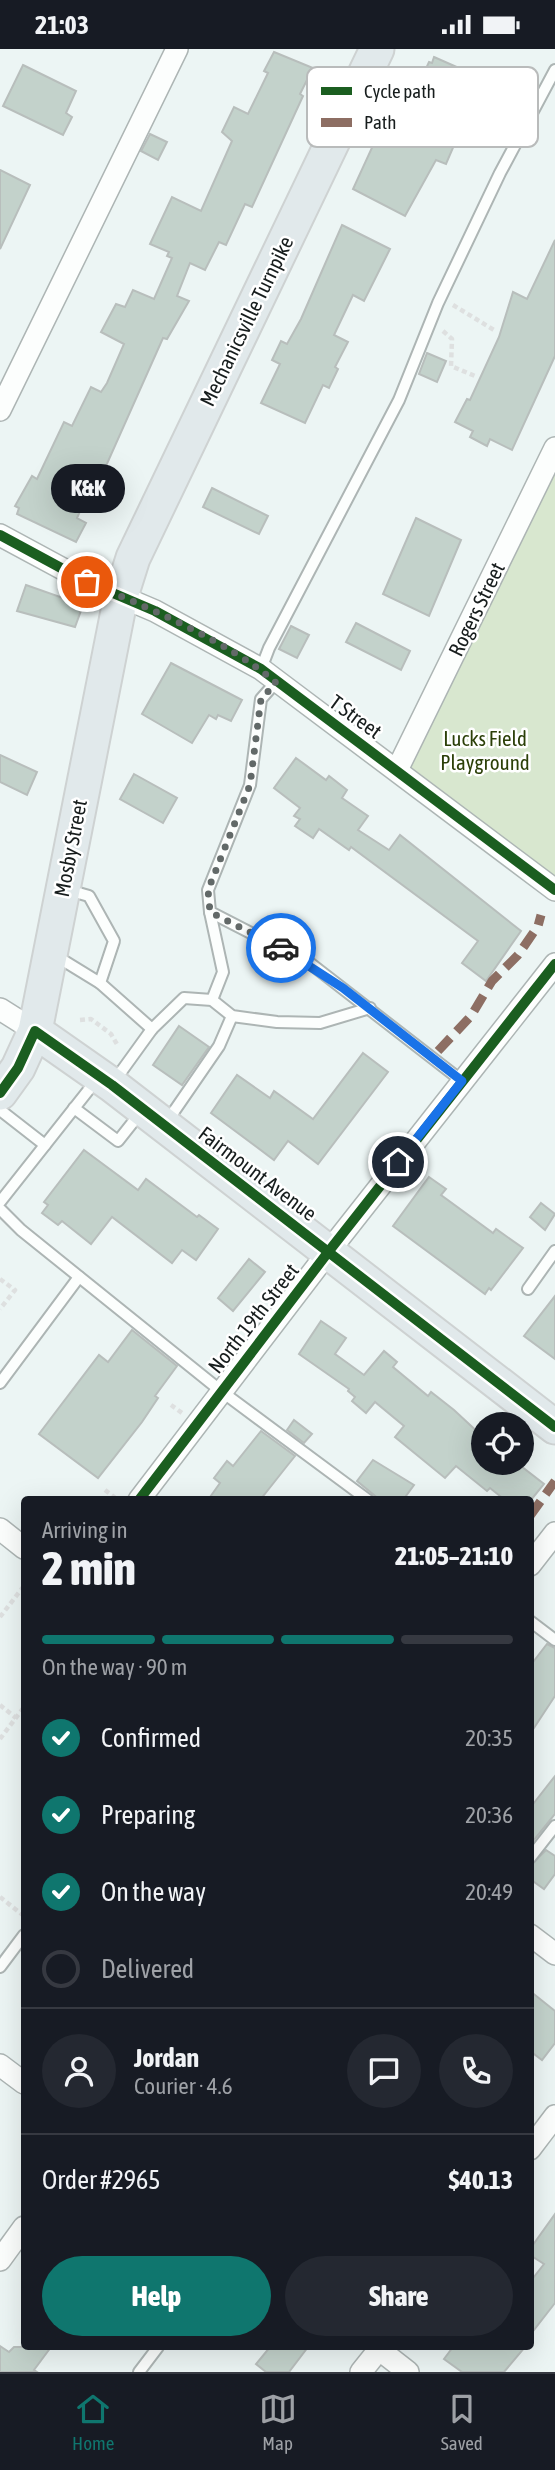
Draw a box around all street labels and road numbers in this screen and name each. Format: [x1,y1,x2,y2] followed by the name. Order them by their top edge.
[194,232,298,410] street label: Mechanicsville Turnpike
[443,558,509,660] street label: Rogers Street
[325,689,387,743] street label: T Street
[49,797,91,899] street label: Mosby Street
[194,1121,322,1225] street label: Fairmount Avenue
[203,1258,303,1378] street label: North 19th Street

